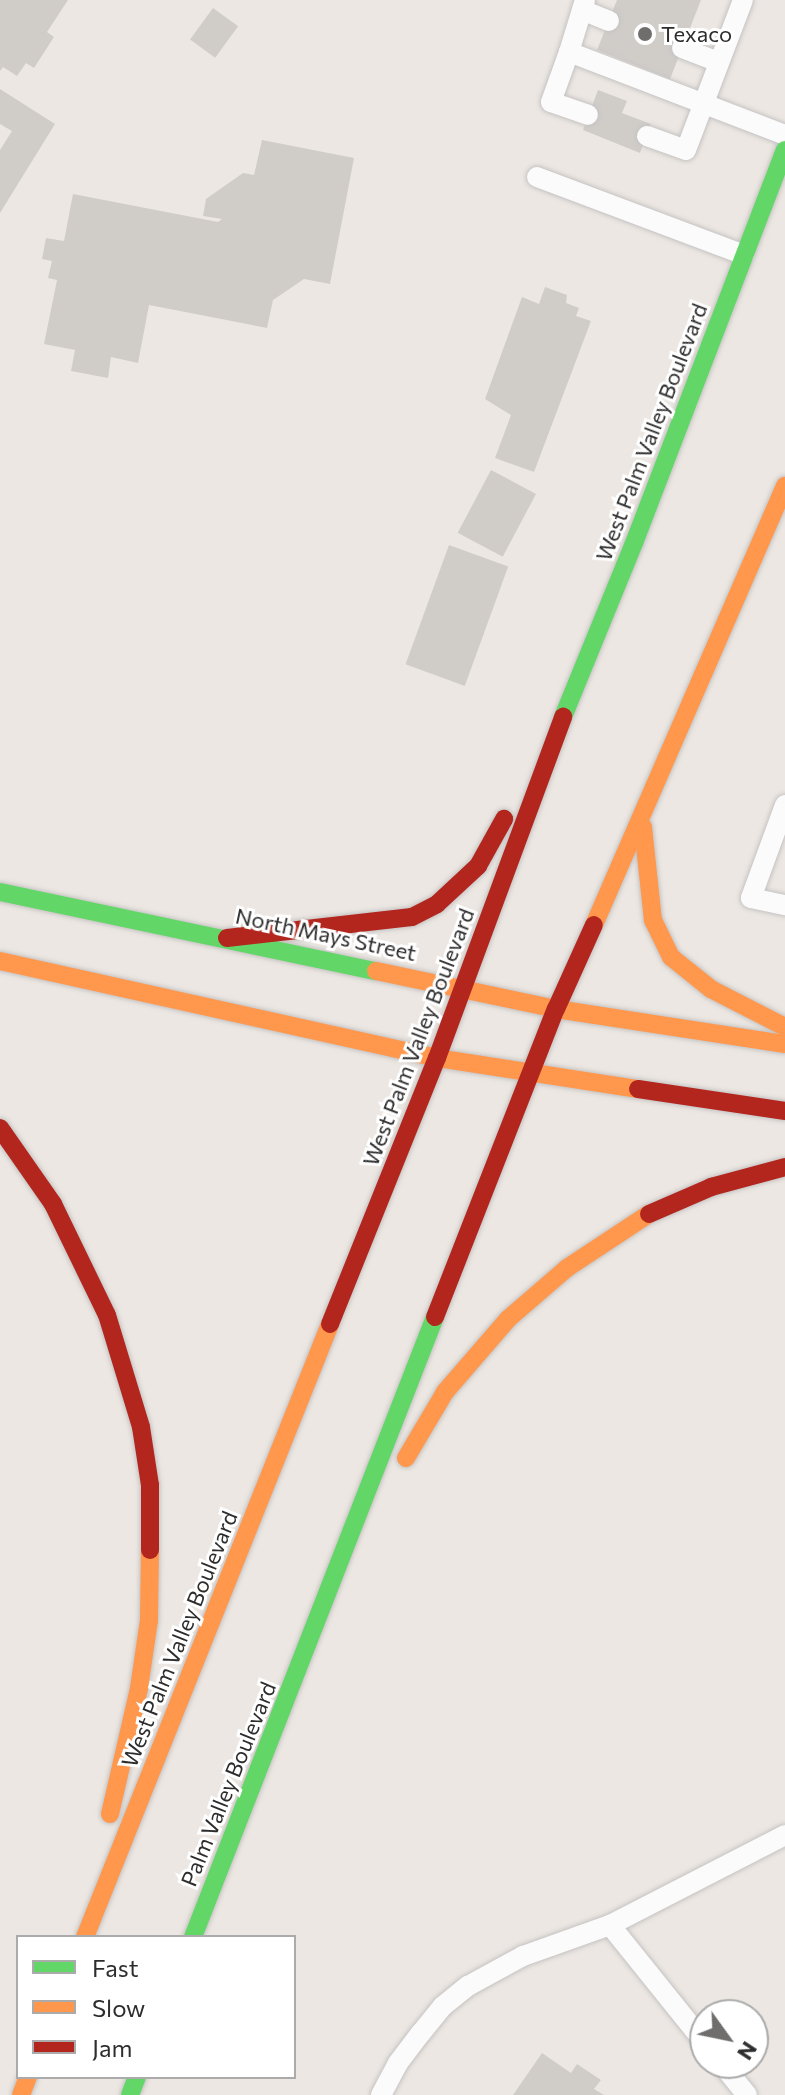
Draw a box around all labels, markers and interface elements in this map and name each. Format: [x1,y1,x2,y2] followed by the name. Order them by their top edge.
[661,21,732,47] place label: Texaco
[636,25,654,43] marker: Texaco
[590,299,712,565] street label: West Palm Valley Boulevard
[233,902,419,966] street label: North Mays Street
[357,904,479,1170] street label: West Palm Valley Boulevard
[115,1507,243,1771] street label: West Palm Valley Boulevard
[175,1678,281,1890] street label: Palm Valley Boulevard
[16,1935,296,2079] legend
[92,1953,139,1982] text: Fast
[92,1993,145,2022] text: Slow
[689,1999,769,2079] north arrow
[92,2033,132,2062] text: Jam
[732,2037,764,2066] text: N

